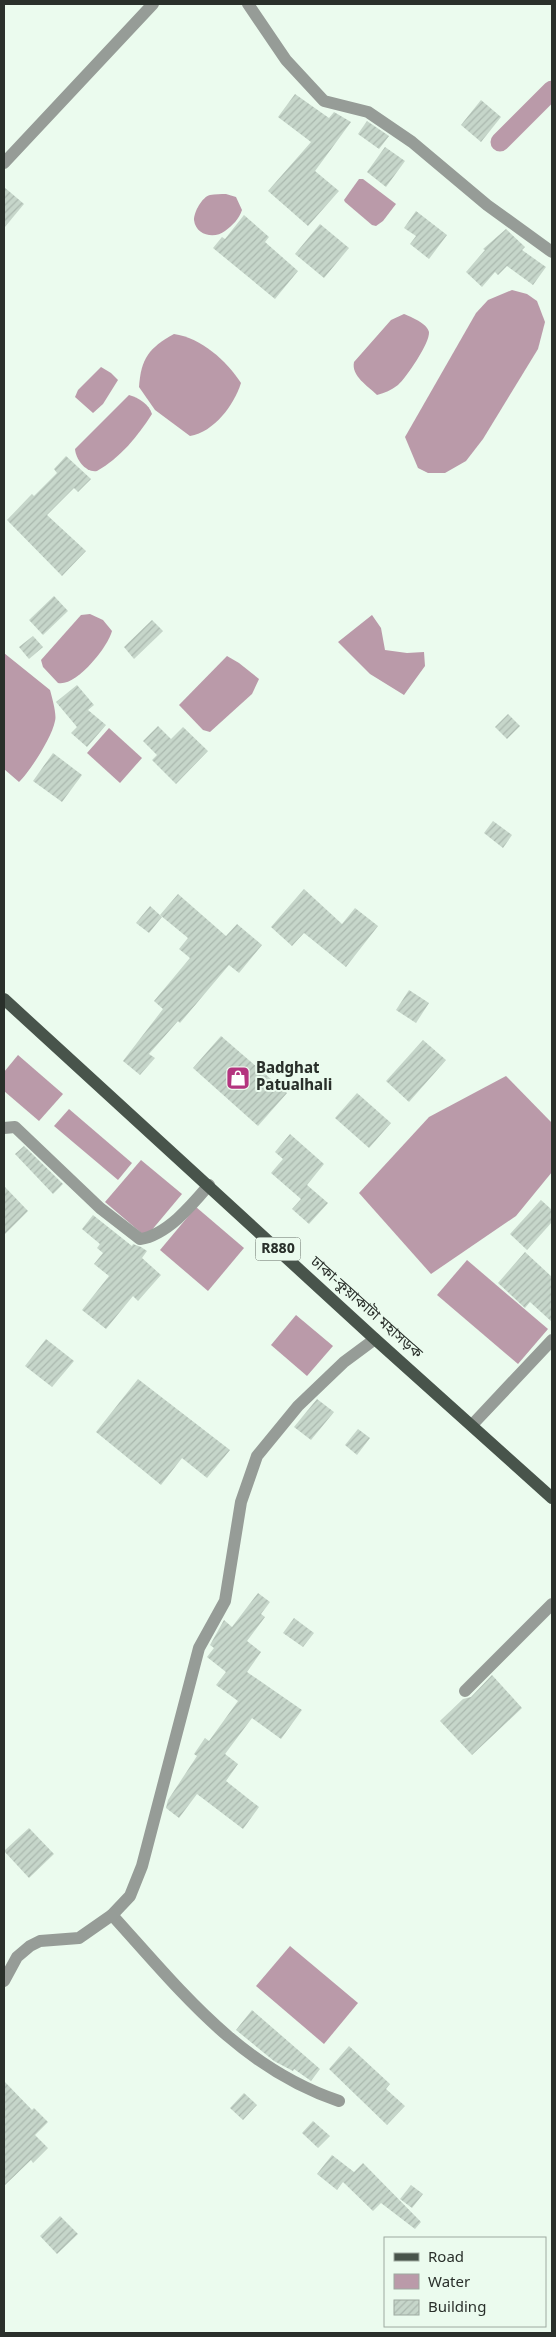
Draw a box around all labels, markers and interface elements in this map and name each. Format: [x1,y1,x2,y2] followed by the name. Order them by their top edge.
[256,1059,332,1096] place label: Badghat Patualhali
[225,1065,251,1091] shop icon: Badghat Patualhali
[256,1238,300,1260] road number: R880
[305,1252,427,1364] street label: ঢাকা-কুয়াকাটা মহাসড়ক
[384,2237,546,2327] legend
[428,2248,464,2268] text: Road
[428,2273,470,2293] text: Water
[428,2298,486,2318] text: Building

